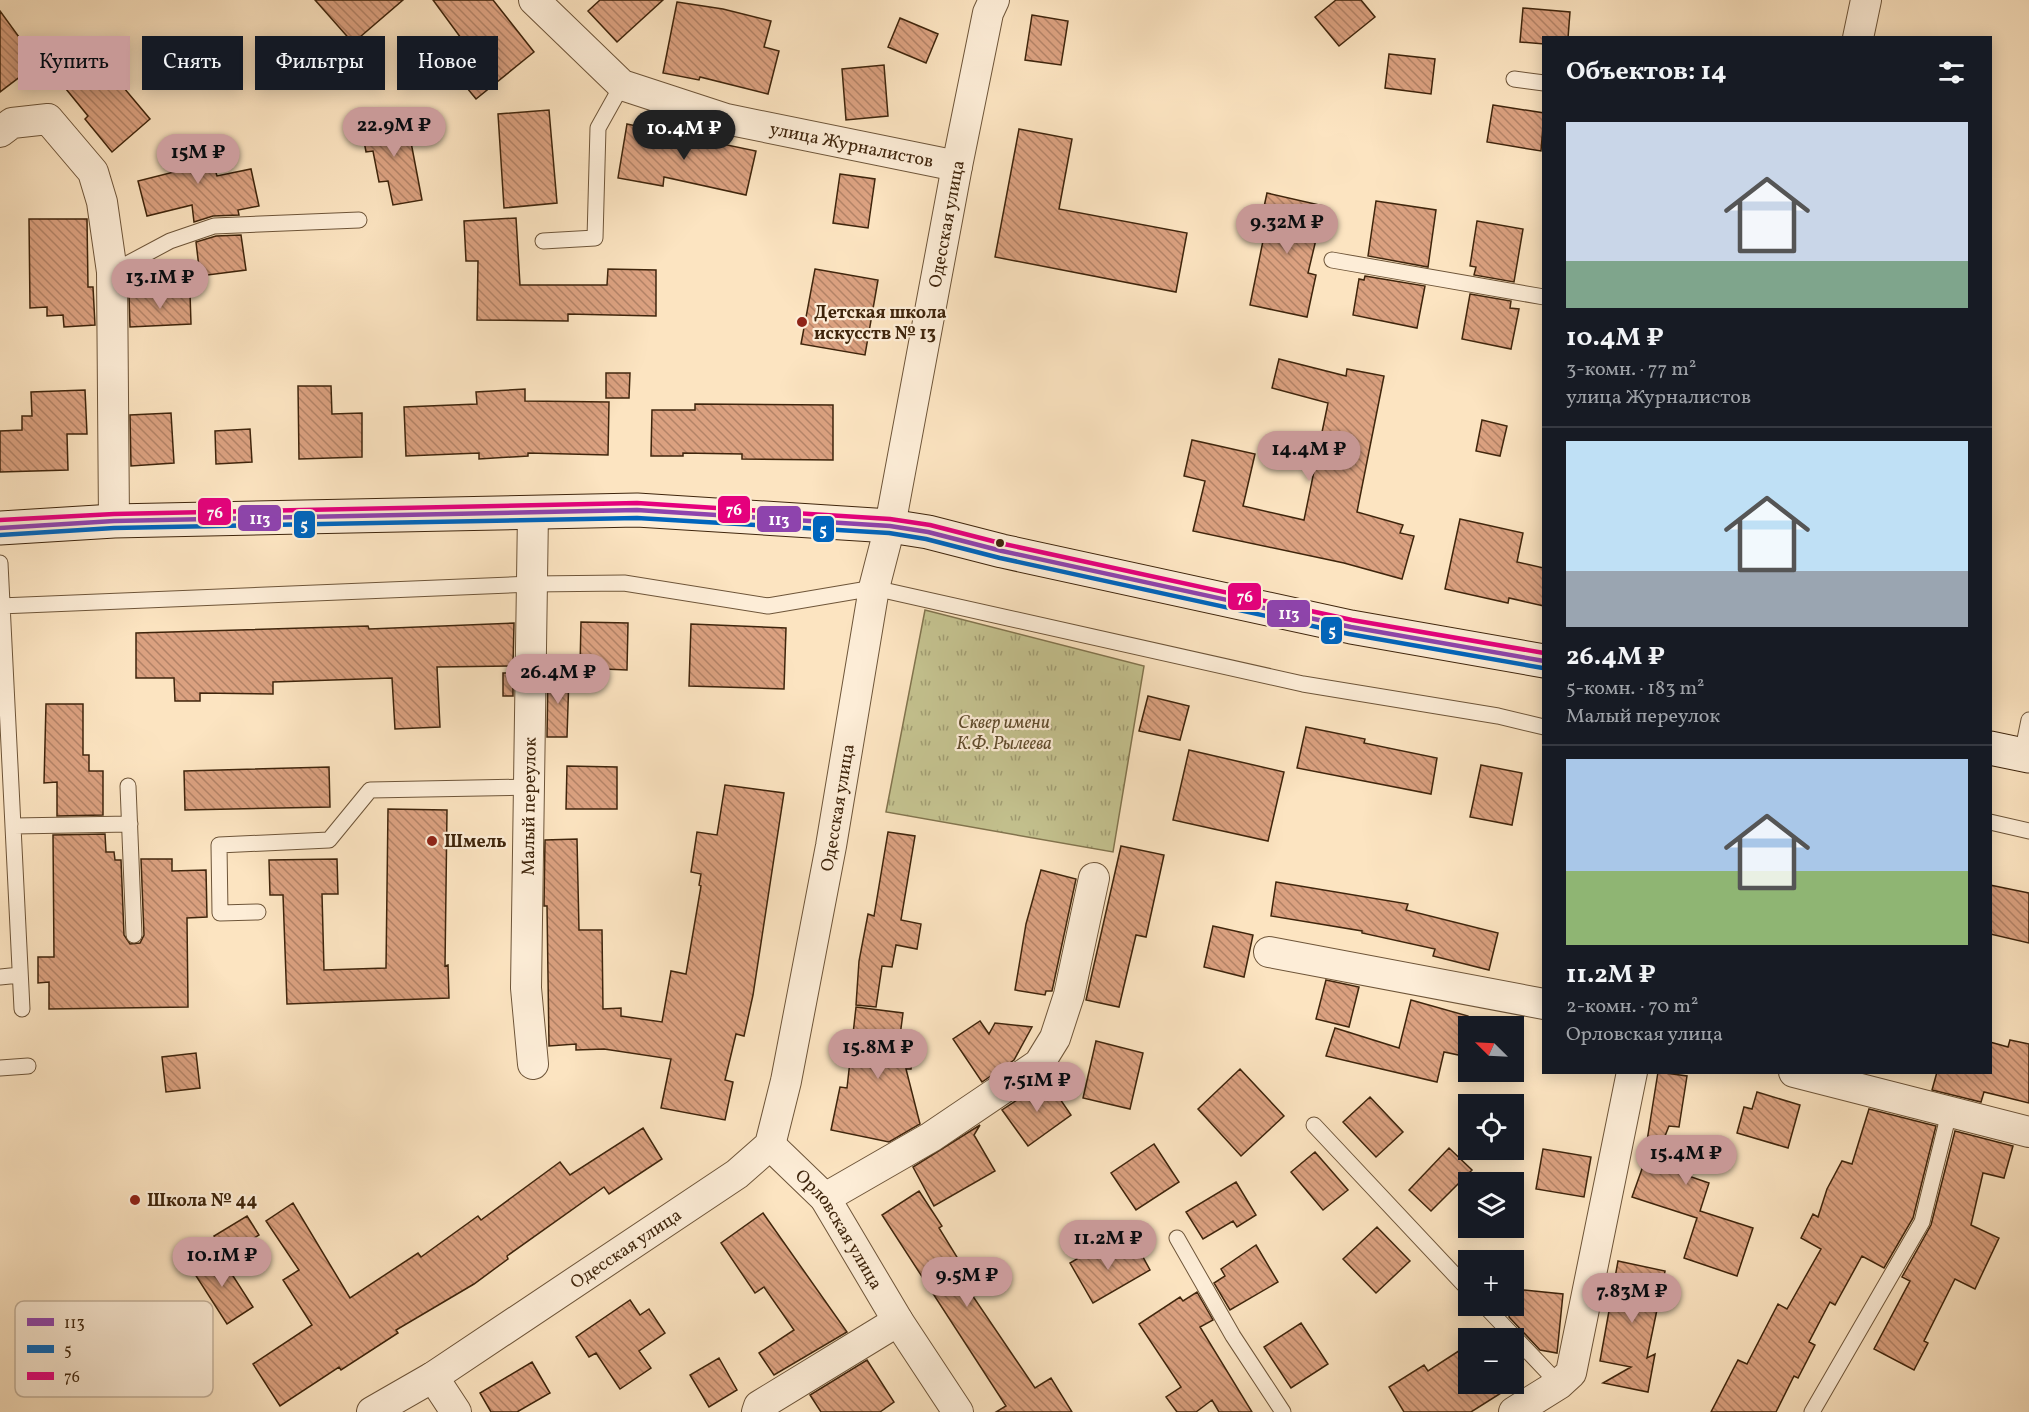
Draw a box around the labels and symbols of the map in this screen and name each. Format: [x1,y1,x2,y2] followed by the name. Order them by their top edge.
[339,107,449,158] pin: 22.9M ₽
[629,110,739,161] pin: 10.4M ₽
[767,117,936,175] street label: улица Журналистов
[156,134,240,185] pin: 15M ₽
[924,158,972,290] street label: Одесская улица
[1232,204,1342,255] pin: 9.32M ₽
[105,259,215,310] pin: 13.1M ₽
[814,301,947,347] place label: Детская школа искусств № 13
[795,315,809,329] marker: Детская школа искусств № 13
[1254,431,1364,482] pin: 14.4M ₽
[717,495,751,524] line badge: 76
[197,497,232,526] line badge: 76
[726,500,742,522] text: 76
[207,503,223,525] text: 76
[237,504,282,532] line badge: 113
[756,505,802,533] line badge: 113
[249,509,271,531] text: 113
[293,510,316,539] line badge: 5
[768,510,790,532] text: 113
[300,515,308,537] text: 5
[812,515,835,543] line badge: 5
[819,520,827,542] text: 5
[994,537,1006,549] unlabelled marker
[1227,582,1262,611] line badge: 76
[1237,587,1253,609] text: 76
[1266,599,1311,628] line badge: 113
[1278,604,1300,626] text: 113
[1320,616,1343,645] line badge: 5
[1328,621,1336,643] text: 5
[503,654,613,705] pin: 26.4M ₽
[956,711,1052,757] park label: Сквер имени К.Ф. Рылеева
[517,736,544,876] street label: Малый переулок
[815,742,862,874] street label: Одесская улица
[444,830,507,855] place label: Шмель
[425,834,439,848] marker: Шмель
[1458,1016,1524,1082] north arrow
[823,1029,933,1080] pin: 15.8M ₽
[982,1062,1092,1113] pin: 7.51M ₽
[1631,1135,1741,1186] pin: 15.4M ₽
[789,1164,888,1295] street label: Орловская улица
[147,1189,257,1214] place label: Школа № 44
[128,1193,142,1207] marker: Школа № 44
[566,1203,687,1296] street label: Одесская улица
[1053,1220,1163,1271] pin: 11.2M ₽
[167,1237,277,1288] pin: 10.1M ₽
[918,1257,1016,1308] pin: 9.5M ₽
[1577,1273,1687,1324] pin: 7.83M ₽
[15,1301,213,1397] legend
[64,1313,85,1335] text: 113
[64,1340,72,1362] text: 5
[64,1367,80,1389] text: 76

